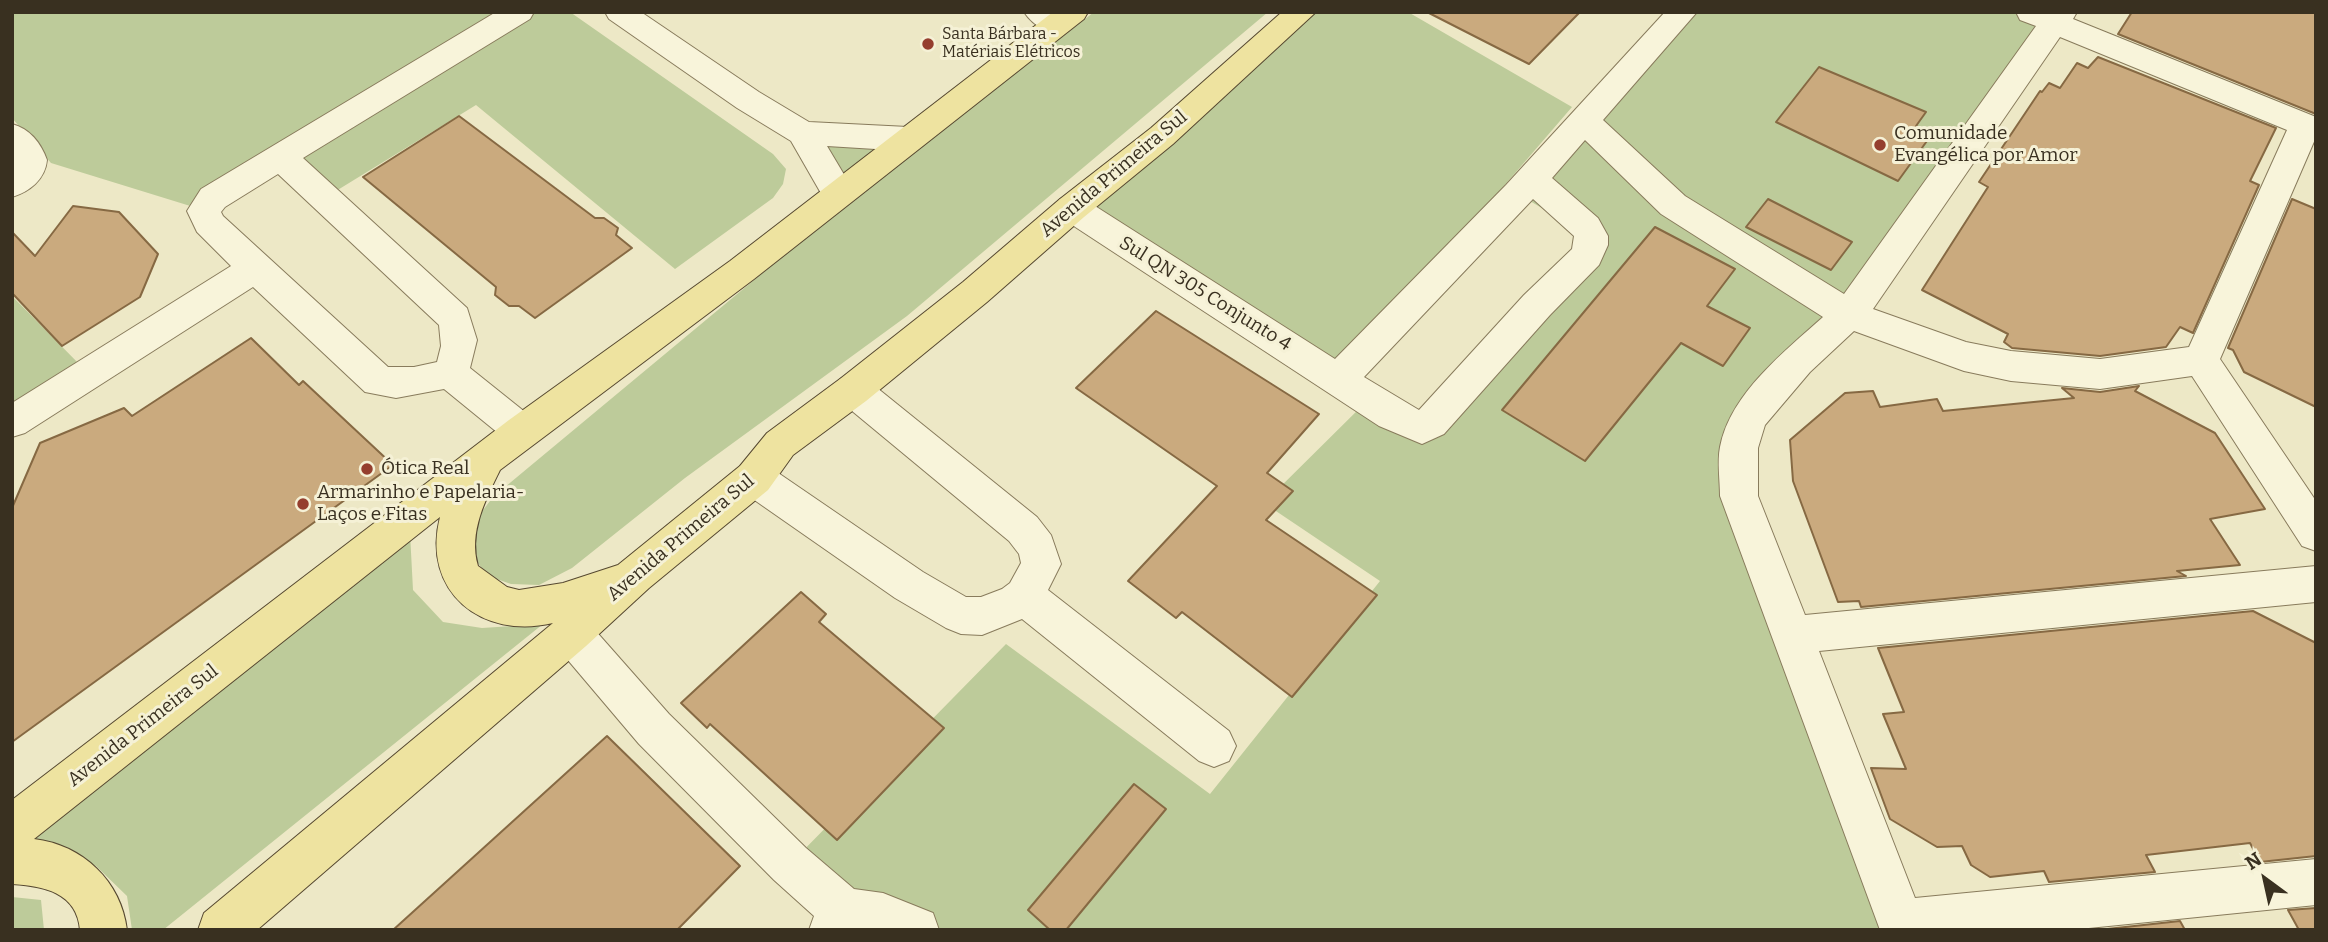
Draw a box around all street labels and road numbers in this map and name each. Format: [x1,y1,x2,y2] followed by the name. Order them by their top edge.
[1036,106,1192,242] street label: Avenida Primeira Sul
[1115,232,1295,356] street label: Sul QN 305 Conjunto 4
[603,470,759,606] street label: Avenida Primeira Sul
[63,660,223,792] street label: Avenida Primeira Sul

